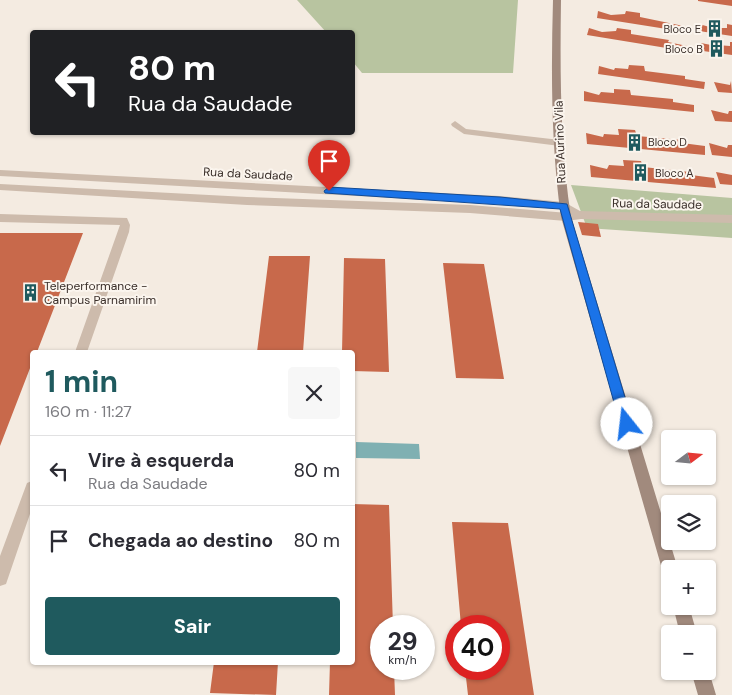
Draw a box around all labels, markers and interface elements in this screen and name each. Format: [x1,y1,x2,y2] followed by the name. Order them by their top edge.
[705,19,725,39] building icon: Bloco E
[663,22,701,36] place label: Bloco E
[707,39,727,59] building icon: Bloco B
[665,42,703,56] place label: Bloco B
[128,45,216,91] text: 80 m
[45,50,110,115] icon: left
[128,89,293,118] text: Rua da Saudade
[551,100,569,184] street label: Rua Aurino Vila
[624,132,644,152] building icon: Bloco D
[648,135,687,149] place label: Bloco D
[308,140,350,191] pin
[315,147,343,175] icon: arrive
[631,163,651,183] building icon: Bloco A
[203,164,293,184] street label: Rua da Saudade
[655,166,694,180] place label: Bloco A
[612,195,702,213] street label: Rua da Saudade
[44,278,156,308] place label: Teleperformance - Campus Parnamirim
[20,283,40,303] building icon: Teleperformance - Campus Parnamirim
[45,362,118,401] text: 1 min
[288,367,340,419] button: close
[600,397,652,449] position arrow
[45,401,132,422] text: 160 m · 11:27
[661,430,716,485] north arrow
[661,430,716,680] map controls
[88,448,234,473] text: Vire à esquerda
[45,457,73,485] icon: left
[293,458,340,483] text: 80 m
[88,473,208,494] text: Rua da Saudade
[661,495,716,550] button: layers
[45,527,73,555] icon: arrive
[88,528,273,553] text: Chegada ao destino
[293,528,340,553] text: 80 m
[661,560,716,615] button: +
[45,597,340,655] button: Sair
[445,615,510,680] speed limit sign: 40
[387,625,418,658] text: 29
[661,625,716,680] button: −
[388,652,417,668] text: km/h

